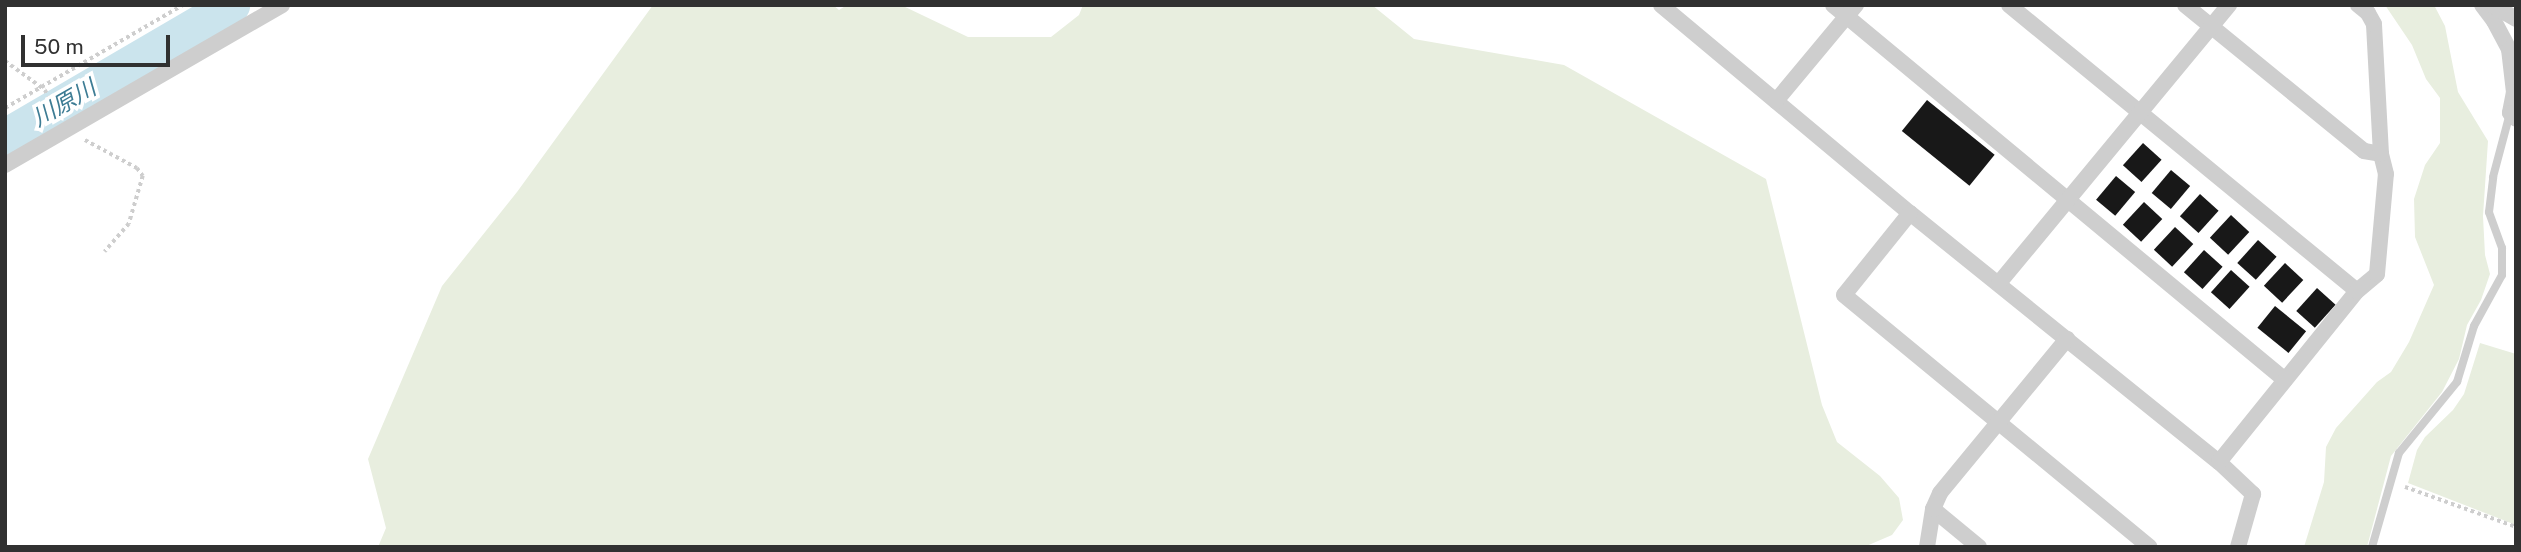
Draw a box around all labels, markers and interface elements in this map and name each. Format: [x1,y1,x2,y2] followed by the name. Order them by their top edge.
[24,21,173,65] scale bar
[34,34,84,59] text: 50 m
[27,74,101,132] water label: 川原川

